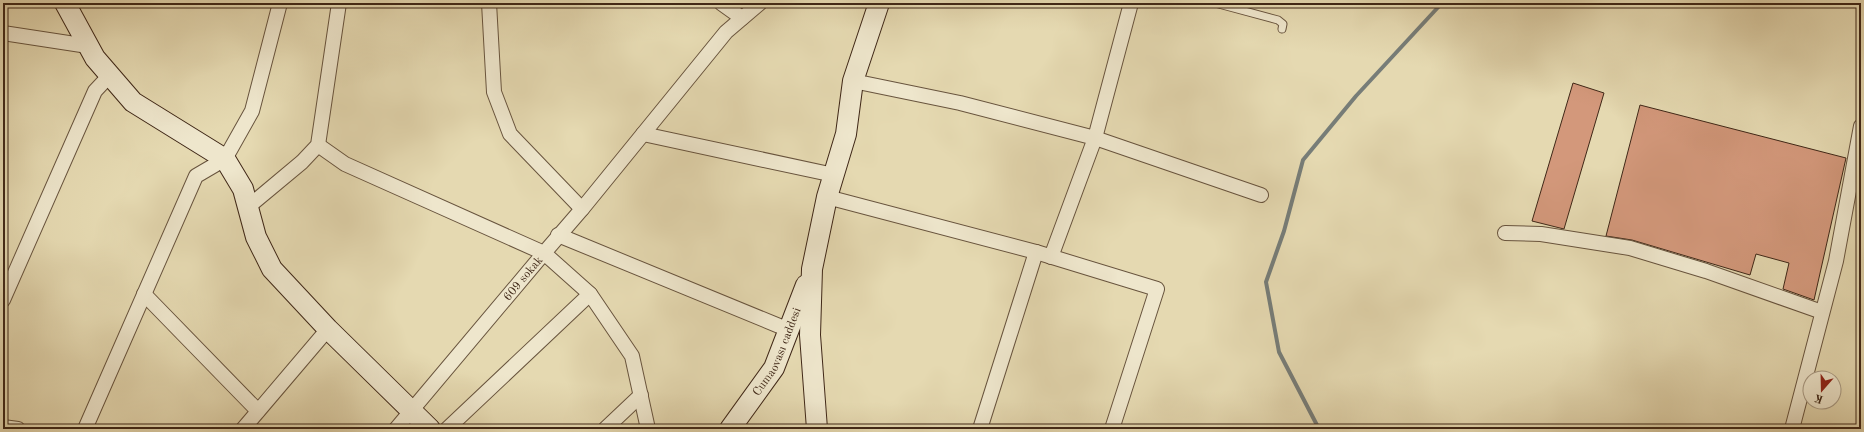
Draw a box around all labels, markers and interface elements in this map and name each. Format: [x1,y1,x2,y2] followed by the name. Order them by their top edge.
[502,254,545,303] street label: 609 sokak
[751,306,804,399] street label: Cumaovası caddesi
[1802,370,1842,410] north arrow
[1813,391,1825,405] text: K

